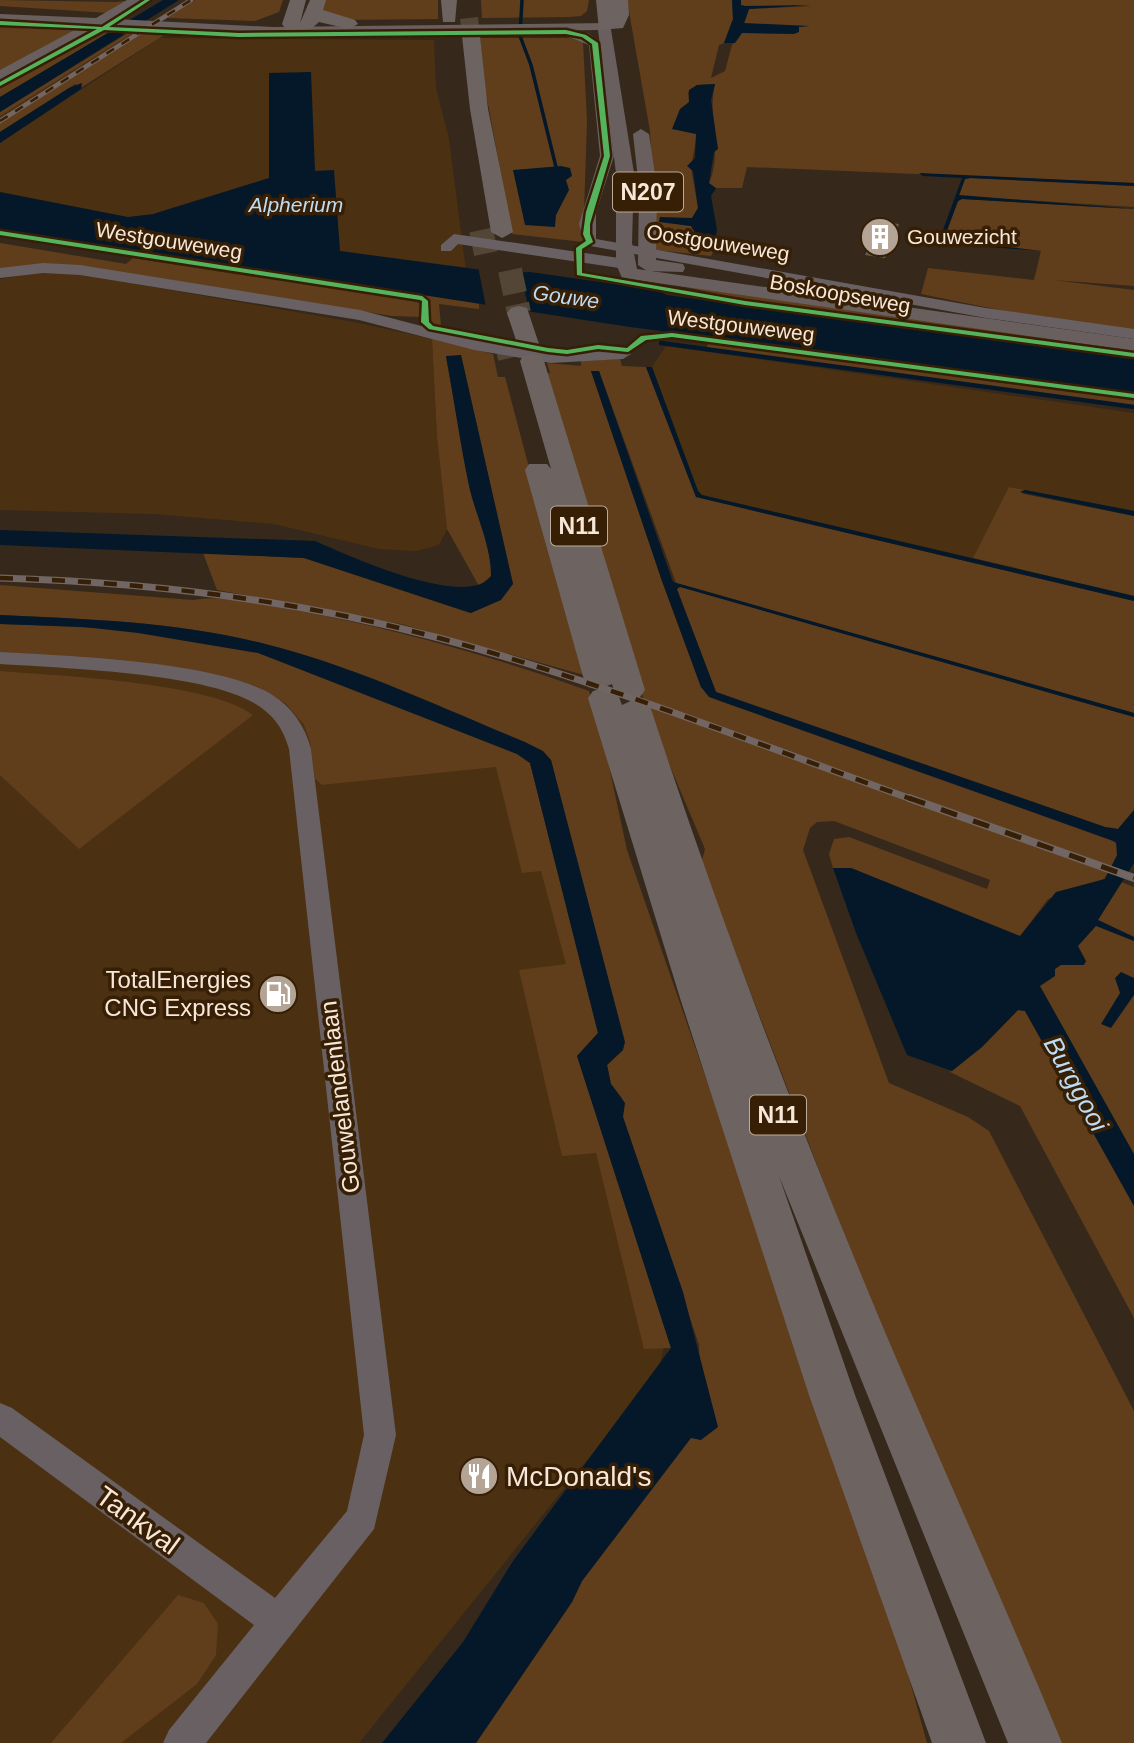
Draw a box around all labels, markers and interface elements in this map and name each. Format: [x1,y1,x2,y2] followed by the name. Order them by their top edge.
[613,172,683,211] road number: N207
[247,193,343,216] water label: Alpherium
[859,216,901,258] building icon: Gouwezicht
[94,218,244,263] street label: Westgouweweg
[645,220,791,265] street label: Oostgouweweg
[907,225,1017,248] place label: Gouwezicht
[768,270,912,317] street label: Boskoopseweg
[532,280,601,313] water label: Gouwe
[666,305,816,346] street label: Westgouweweg
[551,506,607,546] road number: N11
[104,966,251,1021] place label: TotalEnergies CNG Express
[257,973,299,1015] fuel station icon: TotalEnergies CNG Express
[314,999,365,1195] street label: Gouwelandenlaan
[1038,1031,1115,1138] water label: Burggooi
[750,1096,806,1134] road number: N11
[458,1455,500,1497] restaurant icon: McDonald's
[506,1461,651,1492] place label: McDonald's
[90,1480,185,1561] street label: Tankval

